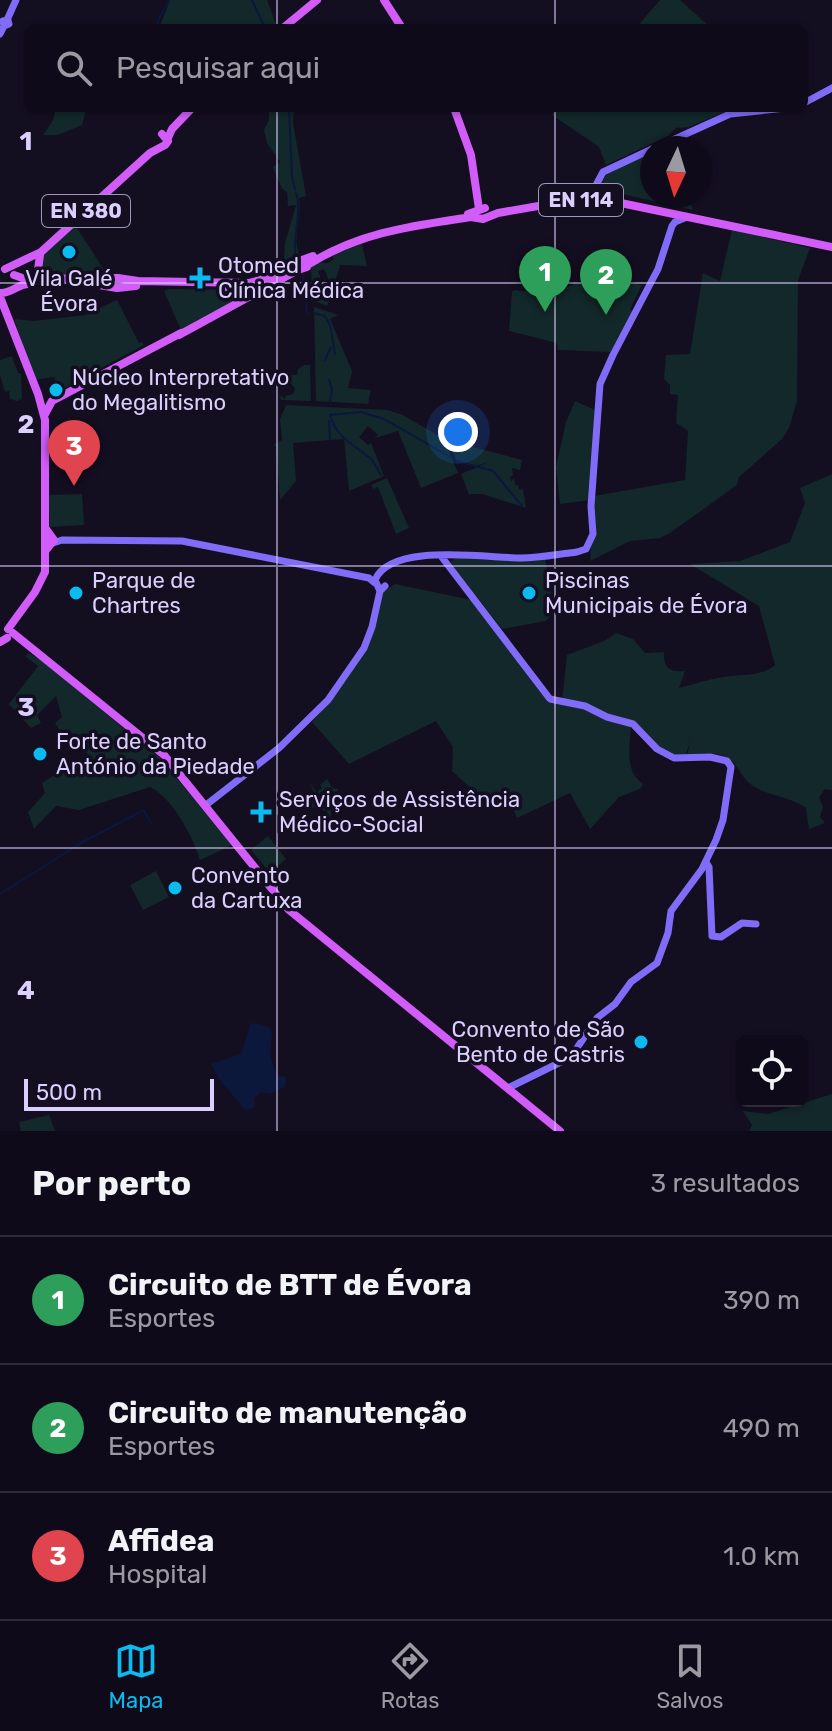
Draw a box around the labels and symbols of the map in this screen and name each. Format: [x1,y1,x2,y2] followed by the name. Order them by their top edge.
[20,126,32,157] text: 1
[640,136,712,208] north arrow
[539,184,623,216] road number: EN 114
[42,195,130,227] road number: EN 380
[60,243,78,261] marker: Vila Galé Évora
[519,246,571,312] pin: 1
[580,249,632,315] pin: 2
[218,252,364,304] place label: Otomed Clínica Médica
[25,265,113,317] place label: Vila Galé Évora
[189,267,211,289] marker: Otomed Clínica Médica
[72,364,289,416] place label: Núcleo Interpretativo do Megalitismo
[47,381,65,399] marker: Núcleo Interpretativo do Megalitismo
[18,409,34,440] text: 2
[438,412,478,452] your location
[48,420,100,486] pin: 3
[92,567,196,619] place label: Parque de Chartres
[545,567,748,619] place label: Piscinas Municipais de Évora
[67,584,85,602] marker: Parque de Chartres
[520,584,538,602] marker: Piscinas Municipais de Évora
[17,692,35,723] text: 3
[56,728,255,780] place label: Forte de Santo António da Piedade
[31,745,49,763] marker: Forte de Santo António da Piedade
[279,786,520,838] place label: Serviços de Assistência Médico-Social
[250,801,272,823] marker: Serviços de Assistência Médico-Social
[191,862,303,914] place label: Convento da Cartuxa
[166,879,184,897] marker: Convento da Cartuxa
[17,975,35,1006] text: 4
[452,1016,625,1068] place label: Convento de São Bento de Castris
[632,1033,650,1051] marker: Convento de São Bento de Castris
[24,1075,214,1111] scale bar

